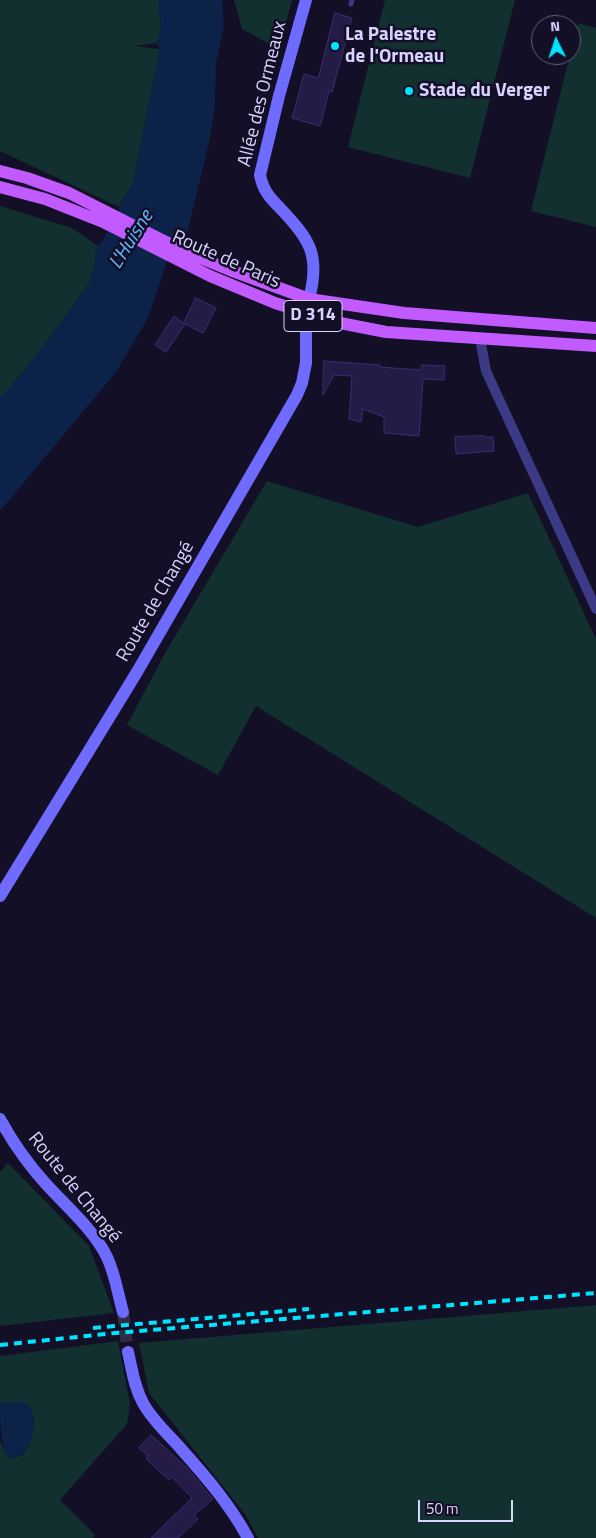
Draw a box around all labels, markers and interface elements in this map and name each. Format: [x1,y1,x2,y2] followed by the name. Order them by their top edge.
[531,15,581,65] north arrow
[549,15,561,36] text: N
[234,19,292,169] street label: Allée des Ormeaux
[345,24,444,68] place label: La Palestre de l'Ormeau
[329,40,341,52] marker: La Palestre de l'Ormeau
[419,80,550,102] place label: Stade du Verger
[403,85,415,97] marker: Stade du Verger
[105,206,159,274] water label: L'Huisne
[168,226,284,294] street label: Route de Paris
[284,300,342,332] road number: D 314
[112,538,200,666] street label: Route de Changé
[22,1128,126,1248] street label: Route de Changé
[421,1490,516,1522] scale bar
[426,1497,459,1520] text: 50 m

